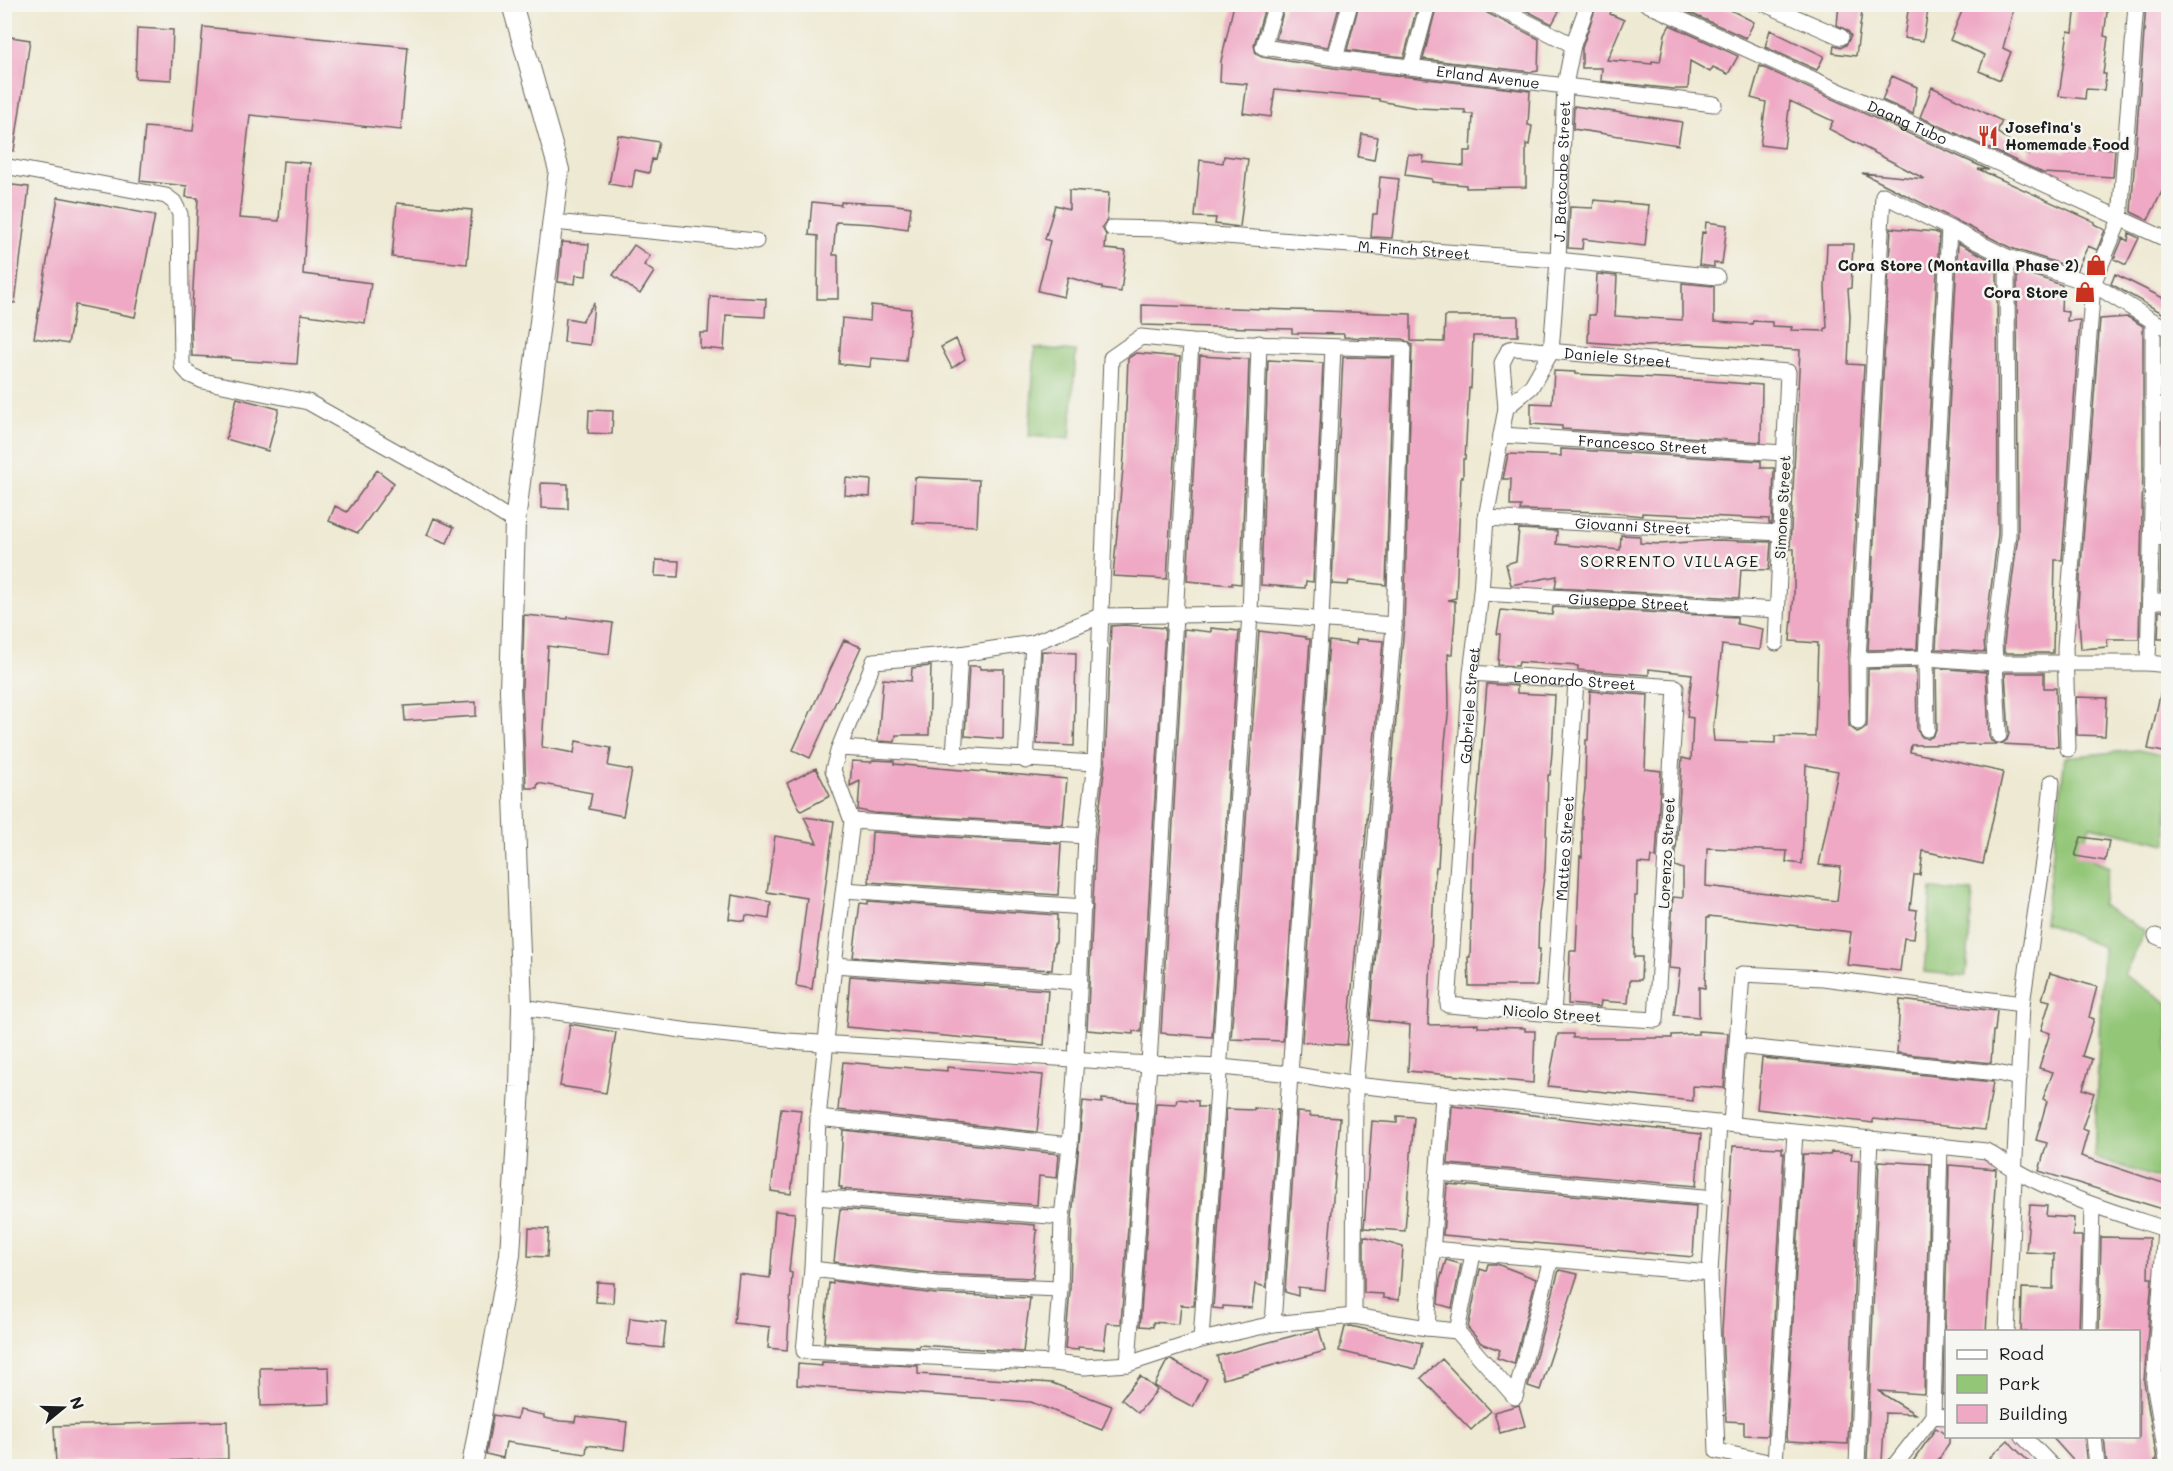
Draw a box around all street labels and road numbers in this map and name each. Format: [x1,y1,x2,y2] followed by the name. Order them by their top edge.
[1435,60,1541,93] street label: Erland Avenue
[1864,95,1951,149] street label: Daang Tubo
[1549,100,1574,242] street label: J. Batocabe Street
[1357,236,1471,264] street label: M. Finch Street
[1563,342,1672,372] street label: Daniele Street
[1578,430,1708,458] street label: Francesco Street
[1769,455,1795,559] street label: Simone Street
[1575,513,1691,538] street label: Giovanni Street
[1568,588,1690,615] street label: Giuseppe Street
[1455,646,1484,764] street label: Gabriele Street
[1513,666,1636,694] street label: Leonardo Street
[1551,795,1578,902] street label: Matteo Street
[1653,797,1679,909] street label: Lorenzo Street
[1502,1000,1602,1026] street label: Nicolo Street

